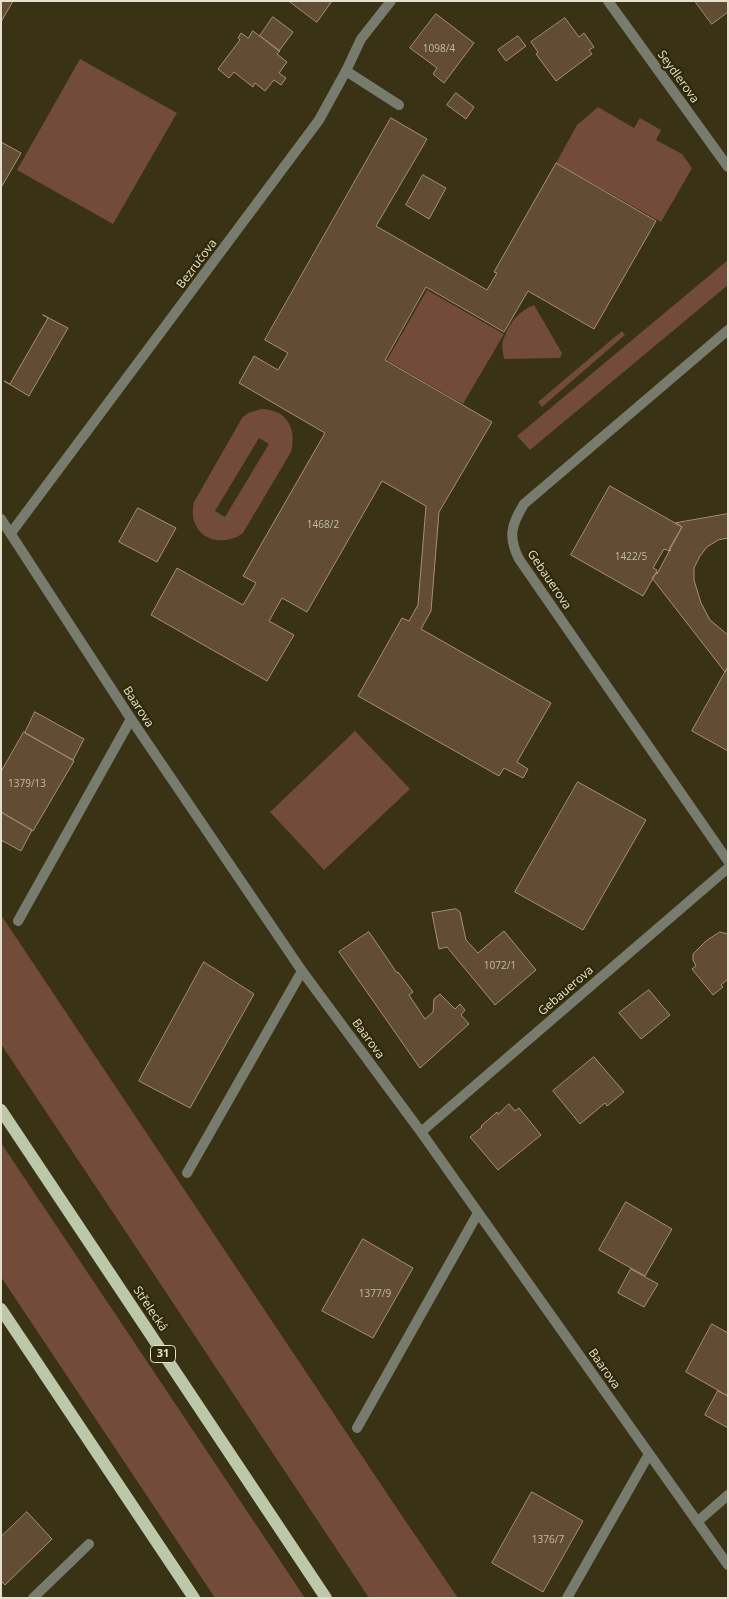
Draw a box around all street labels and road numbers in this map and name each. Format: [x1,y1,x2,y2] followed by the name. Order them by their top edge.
[654,48,702,106] street label: Seydlerova
[174,237,220,291] street label: Bezručova
[524,548,574,612] street label: Gebauerova
[119,684,157,730] street label: Baarova
[535,963,597,1019] street label: Gebauerova
[349,1016,387,1062] street label: Baarova
[130,1284,170,1334] street label: Střelecká
[150,1346,176,1362] road number: 31
[585,1346,623,1392] street label: Baarova

